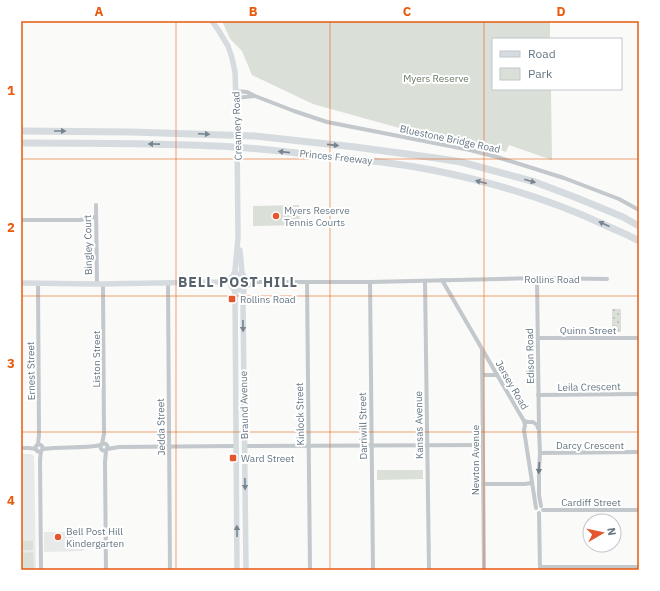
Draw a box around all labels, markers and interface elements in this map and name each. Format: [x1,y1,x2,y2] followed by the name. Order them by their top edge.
[95,3,104,20] text: A
[249,3,258,20] text: B
[403,3,412,20] text: C
[556,3,566,20] text: D
[492,38,622,90] legend
[528,46,556,61] text: Road
[528,66,553,81] text: Park
[403,72,469,85] park label: Myers Reserve
[7,82,15,99] text: 1
[229,91,245,161] street label: Creamery Road
[399,122,501,156] street label: Bluestone Bridge Road
[54,128,67,134] one-way arrow
[198,131,211,137] one-way arrow
[147,141,160,147] one-way arrow
[327,141,339,148] one-way arrow
[299,147,373,167] street label: Princes Freeway
[278,148,290,155] one-way arrow
[524,178,536,184] one-way arrow
[475,179,487,185] one-way arrow
[284,204,350,229] place label: Myers Reserve Tennis Courts
[271,211,281,221] marker: Myers Reserve Tennis Courts
[81,214,95,275] street label: Bingley Court
[7,219,15,236] text: 2
[598,221,609,227] one-way arrow
[178,273,298,291] district label: BELL POST HILL
[524,273,580,286] street label: Rollins Road
[240,293,296,306] place label: Rollins Road
[227,294,237,304] marker: Rollins Road
[240,320,246,333] one-way arrow
[560,324,617,337] street label: Quinn Street
[523,328,537,384] street label: Edison Road
[90,330,103,387] street label: Liston Street
[24,341,38,400] street label: Ernest Street
[7,355,15,372] text: 3
[493,358,531,412] street label: Jersey Road
[237,370,251,439] street label: Braund Avenue
[557,380,621,394] street label: Leila Crescent
[293,382,307,446] street label: Kinlock Street
[412,390,426,459] street label: Kansas Avenue
[356,392,370,460] street label: Darriwill Street
[154,398,168,456] street label: Jedda Street
[469,424,482,495] street label: Newton Avenue
[556,439,624,452] street label: Darcy Crescent
[241,452,295,465] place label: Ward Street
[228,453,238,463] marker: Ward Street
[536,462,543,474] one-way arrow
[242,478,248,491] one-way arrow
[7,492,15,509] text: 4
[561,496,621,509] street label: Cardiff Street
[582,513,622,553] north arrow
[234,524,240,537] one-way arrow
[66,525,124,550] place label: Bell Post Hill Kindergarten
[604,526,619,536] text: N
[53,532,63,542] marker: Bell Post Hill Kindergarten

